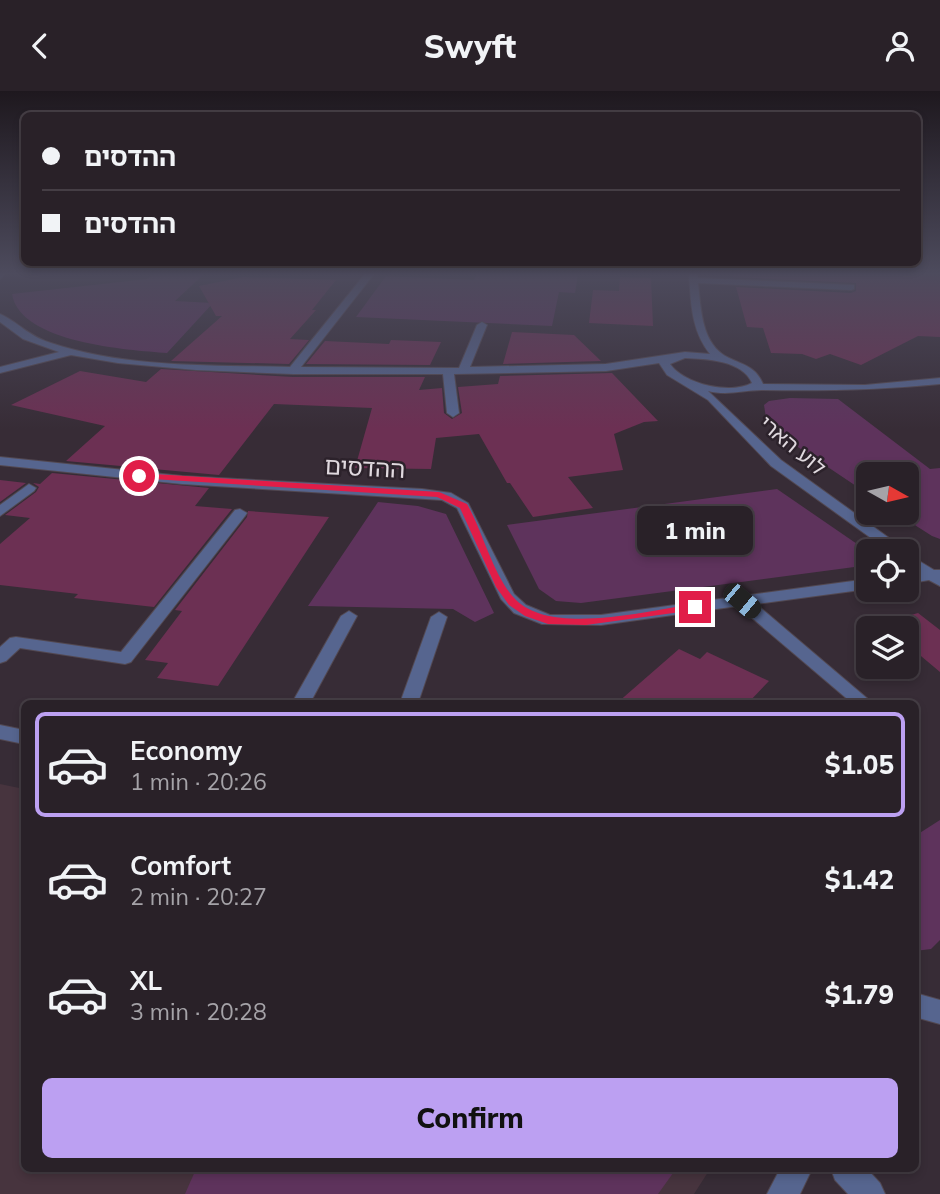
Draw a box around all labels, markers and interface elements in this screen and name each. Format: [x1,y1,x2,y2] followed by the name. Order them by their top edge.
[424,26,516,66] text: Swyft
[21,27,59,65] icon: back
[881,27,919,65] icon: person
[84,140,176,173] text: ההדסים
[84,207,176,240] text: ההדסים
[754,410,832,480] street label: לוע הארי
[324,450,406,484] street label: ההדסים
[123,460,155,492] route start
[856,462,919,525] north arrow
[856,462,919,679] map controls
[637,505,753,554] callout: 1 min
[664,516,726,545] text: 1 min
[856,539,919,602] button: locate
[720,579,765,623] car
[679,591,711,623] route end
[856,616,919,679] button: layers
[46,733,109,796] icon: car
[130,734,242,767] text: Economy
[825,748,894,781] text: $1.05
[130,767,267,796] text: 1 min · 20:26
[46,848,109,911] icon: car
[130,849,231,882] text: Comfort
[825,863,894,896] text: $1.42
[130,882,267,911] text: 2 min · 20:27
[46,963,109,1026] icon: car
[130,964,162,997] text: XL
[825,978,894,1011] text: $1.79
[130,997,267,1026] text: 3 min · 20:28
[42,1078,898,1158] button: Confirm

